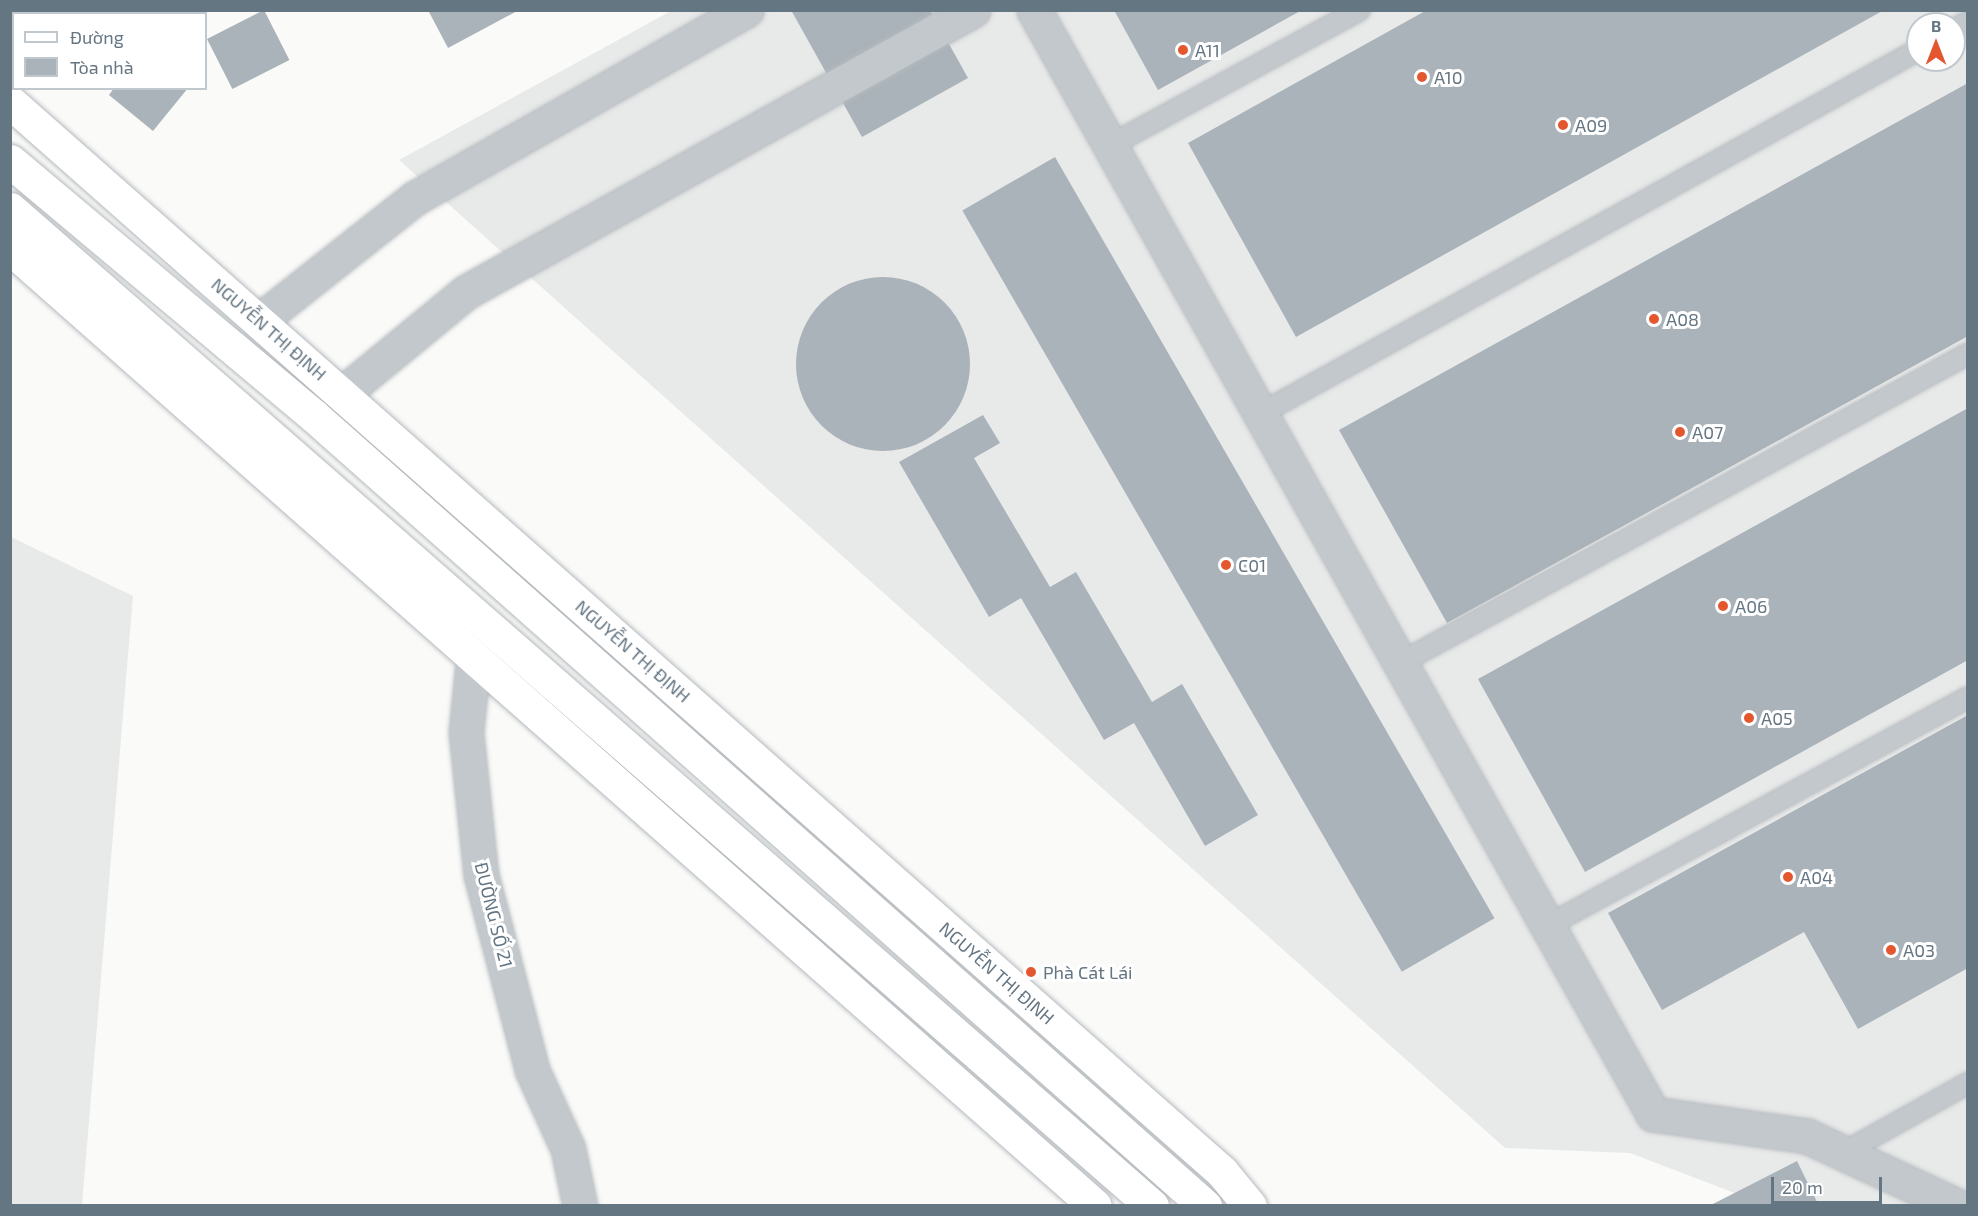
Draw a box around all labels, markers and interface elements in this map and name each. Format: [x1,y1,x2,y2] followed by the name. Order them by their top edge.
[12,12,207,90] legend
[1906,12,1966,72] north arrow
[1931,16,1941,35] text: B
[70,26,124,48] text: Đường
[1195,39,1220,61] place label: A11
[1176,43,1190,57] marker: A11
[70,56,134,78] text: Tòa nhà
[1434,66,1463,88] place label: A10
[1415,70,1429,84] marker: A10
[1575,114,1607,136] place label: A09
[1556,118,1570,132] marker: A09
[207,273,331,385] street label: NGUYỄN THỊ ĐỊNH
[1666,308,1699,330] place label: A08
[1647,312,1661,326] marker: A08
[1692,421,1723,443] place label: A07
[1673,425,1687,439] marker: A07
[1238,554,1266,576] place label: C01
[1219,558,1233,572] marker: C01
[571,595,695,707] street label: NGUYỄN THỊ ĐỊNH
[1735,595,1767,617] place label: A06
[1716,599,1730,613] marker: A06
[1761,707,1793,729] place label: A05
[1742,711,1756,725] marker: A05
[470,860,518,970] street label: ĐƯỜNG SỐ 21
[1800,866,1833,888] place label: A04
[1781,870,1795,884] marker: A04
[935,917,1059,1029] street label: NGUYỄN THỊ ĐỊNH
[1903,939,1935,961] place label: A03
[1884,943,1898,957] marker: A03
[1043,961,1133,983] place label: Phà Cát Lái
[1024,965,1038,979] marker: Phà Cát Lái
[1774,1165,1885,1203] scale bar
[1782,1176,1823,1198] text: 20 m

